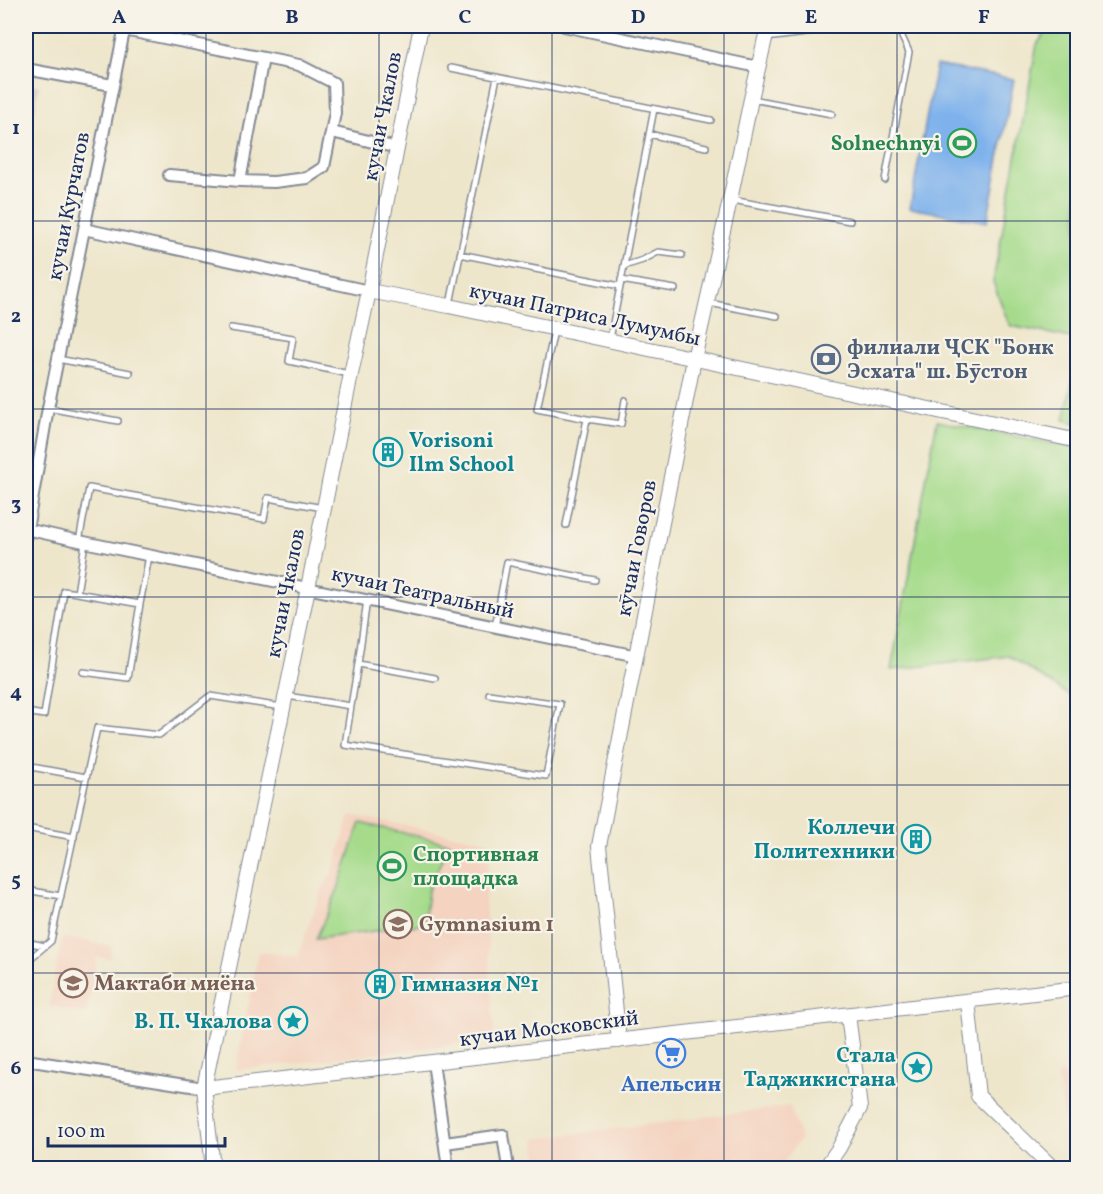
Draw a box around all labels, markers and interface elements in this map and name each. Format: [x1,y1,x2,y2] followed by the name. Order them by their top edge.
[112,4,126,32] text: A
[285,4,299,32] text: B
[459,4,472,32] text: C
[631,4,645,32] text: D
[805,4,817,32] text: E
[978,4,990,32] text: F
[357,49,410,183] street label: кучаи Чкалов
[12,115,20,143] text: 1
[946,127,978,159] sports icon: Solnechnyi
[41,130,98,283] street label: кучаи Курчатов
[831,130,941,159] place label: Solnechnyi
[466,277,703,354] street label: кучаи Патриса Лумумбы
[11,303,21,331] text: 2
[847,334,1054,387] place label: филиали ҶСК "Бонк Эсхата" ш. Бӯстон
[810,343,842,375] bank icon: филиали ҶСК "Бонк Эсхата" ш. Бӯстон
[409,427,514,480] place label: Vorisoni Ilm School
[372,436,404,468] building icon: Vorisoni Ilm School
[610,478,665,619] street label: кӯчаи Говоров
[11,491,21,519] text: 3
[260,526,313,660] street label: кучаи Чкалов
[329,560,517,627] street label: кучаи Театральный
[10,679,22,707] text: 4
[754,814,895,867] place label: Коллечи Политехники
[900,823,932,855] building icon: Коллечи Политехники
[413,841,539,894] place label: Спортивная площадка
[376,850,408,882] sports icon: Спортивная площадка
[11,867,21,895] text: 5
[382,908,414,940] school or university icon: Gymnasium 1
[419,911,554,940] place label: Gymnasium 1
[57,967,89,999] school or university icon: Мактаби миёна
[364,968,396,1000] building icon: Гимназия №1
[94,970,256,999] place label: Мактаби миёна
[401,971,539,1000] place label: Гимназия №1
[458,1004,640,1055] street label: кучаи Московский
[277,1005,309,1037] place icon: В. П. Чкалова
[134,1008,272,1037] place label: В. П. Чкалова
[655,1037,687,1069] supermarket icon: Апельсин
[743,1042,896,1095] place label: Стала Таджикистана
[901,1051,933,1083] place icon: Стала Таджикистана
[11,1055,22,1083] text: 6
[621,1071,721,1100] place label: Апельсин
[48,1110,225,1148] scale bar
[57,1120,106,1145] text: 100 m

